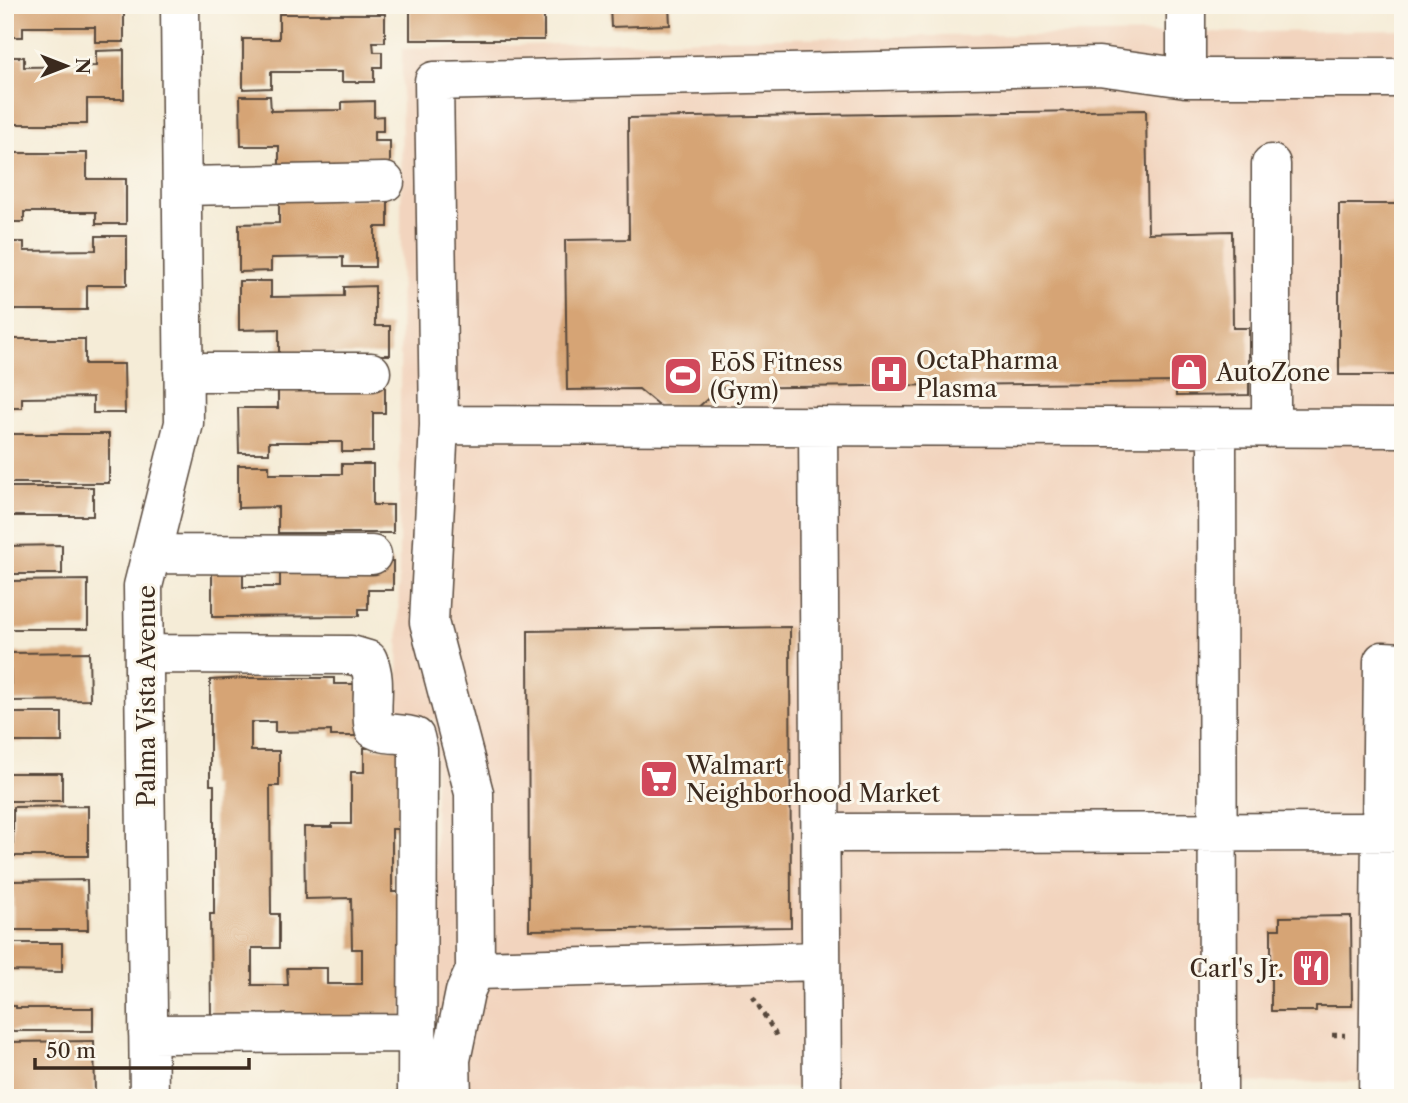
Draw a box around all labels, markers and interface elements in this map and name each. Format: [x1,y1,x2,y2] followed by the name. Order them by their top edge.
[32,32,102,102] north arrow
[71,58,94,74] text: N
[916,346,1059,403] place label: OctaPharma Plasma
[710,348,843,405] place label: EōS Fitness (Gym)
[1168,351,1210,393] shop icon: AutoZone
[868,353,910,395] hospital icon: OctaPharma Plasma
[662,355,704,397] sports icon: EōS Fitness (Gym)
[1215,358,1330,387] place label: AutoZone
[132,585,161,807] street label: Palma Vista Avenue
[685,751,941,808] place label: Walmart Neighborhood Market
[638,758,680,800] supermarket icon: Walmart Neighborhood Market
[1290,947,1332,989] restaurant icon: Carl's Jr.
[1190,954,1284,983] place label: Carl's Jr.
[35,1026,248,1070] scale bar
[46,1038,96,1063] text: 50 m

